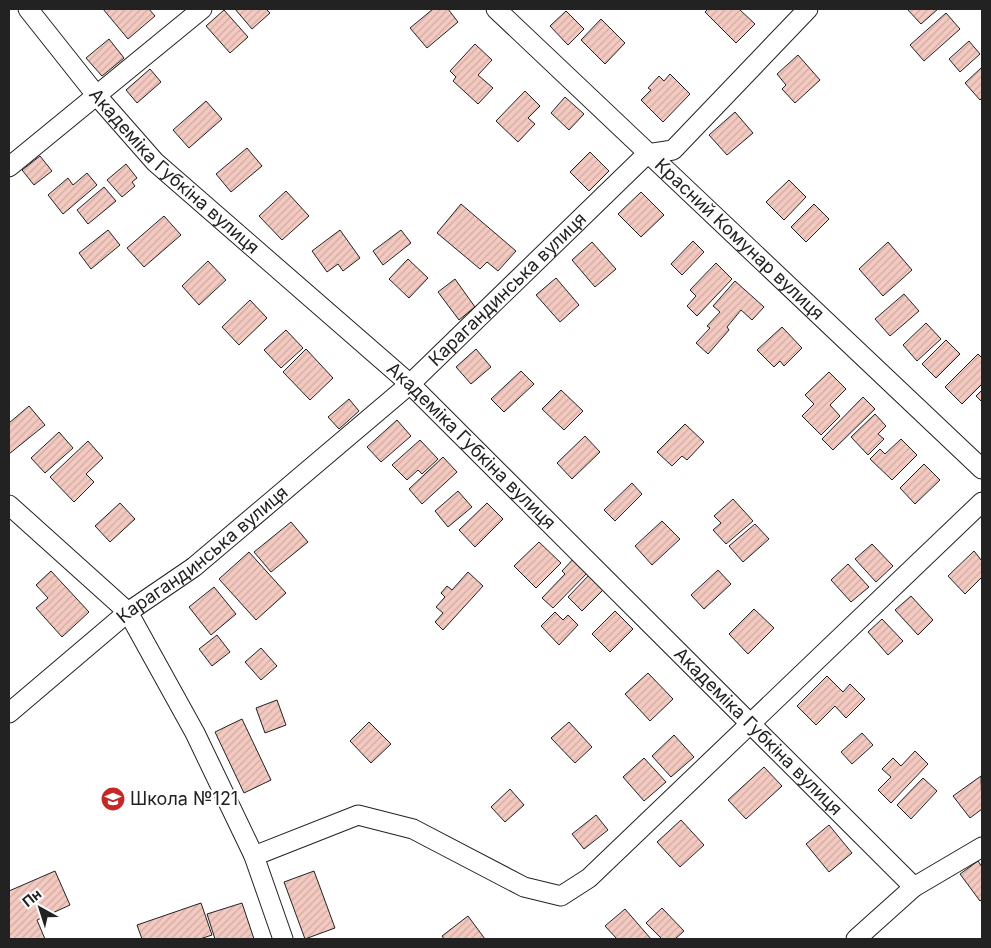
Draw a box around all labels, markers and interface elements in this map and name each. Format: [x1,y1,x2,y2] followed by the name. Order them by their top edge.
[85,84,264,258] street label: Академіка Губкіна вулиця
[651,154,829,324] street label: Красний Комунар вулиця
[424,208,590,370] street label: Карагандинська вулиця
[383,358,560,533] street label: Академіка Губкіна вулиця
[112,481,292,627] street label: Карагандинська вулиця
[670,643,847,819] street label: Академіка Губкіна вулиця
[100,786,126,812] school or university icon: Школа №121
[130,788,238,809] place label: Школа №121
[15,883,65,933] north arrow
[19,885,44,910] text: Пн

